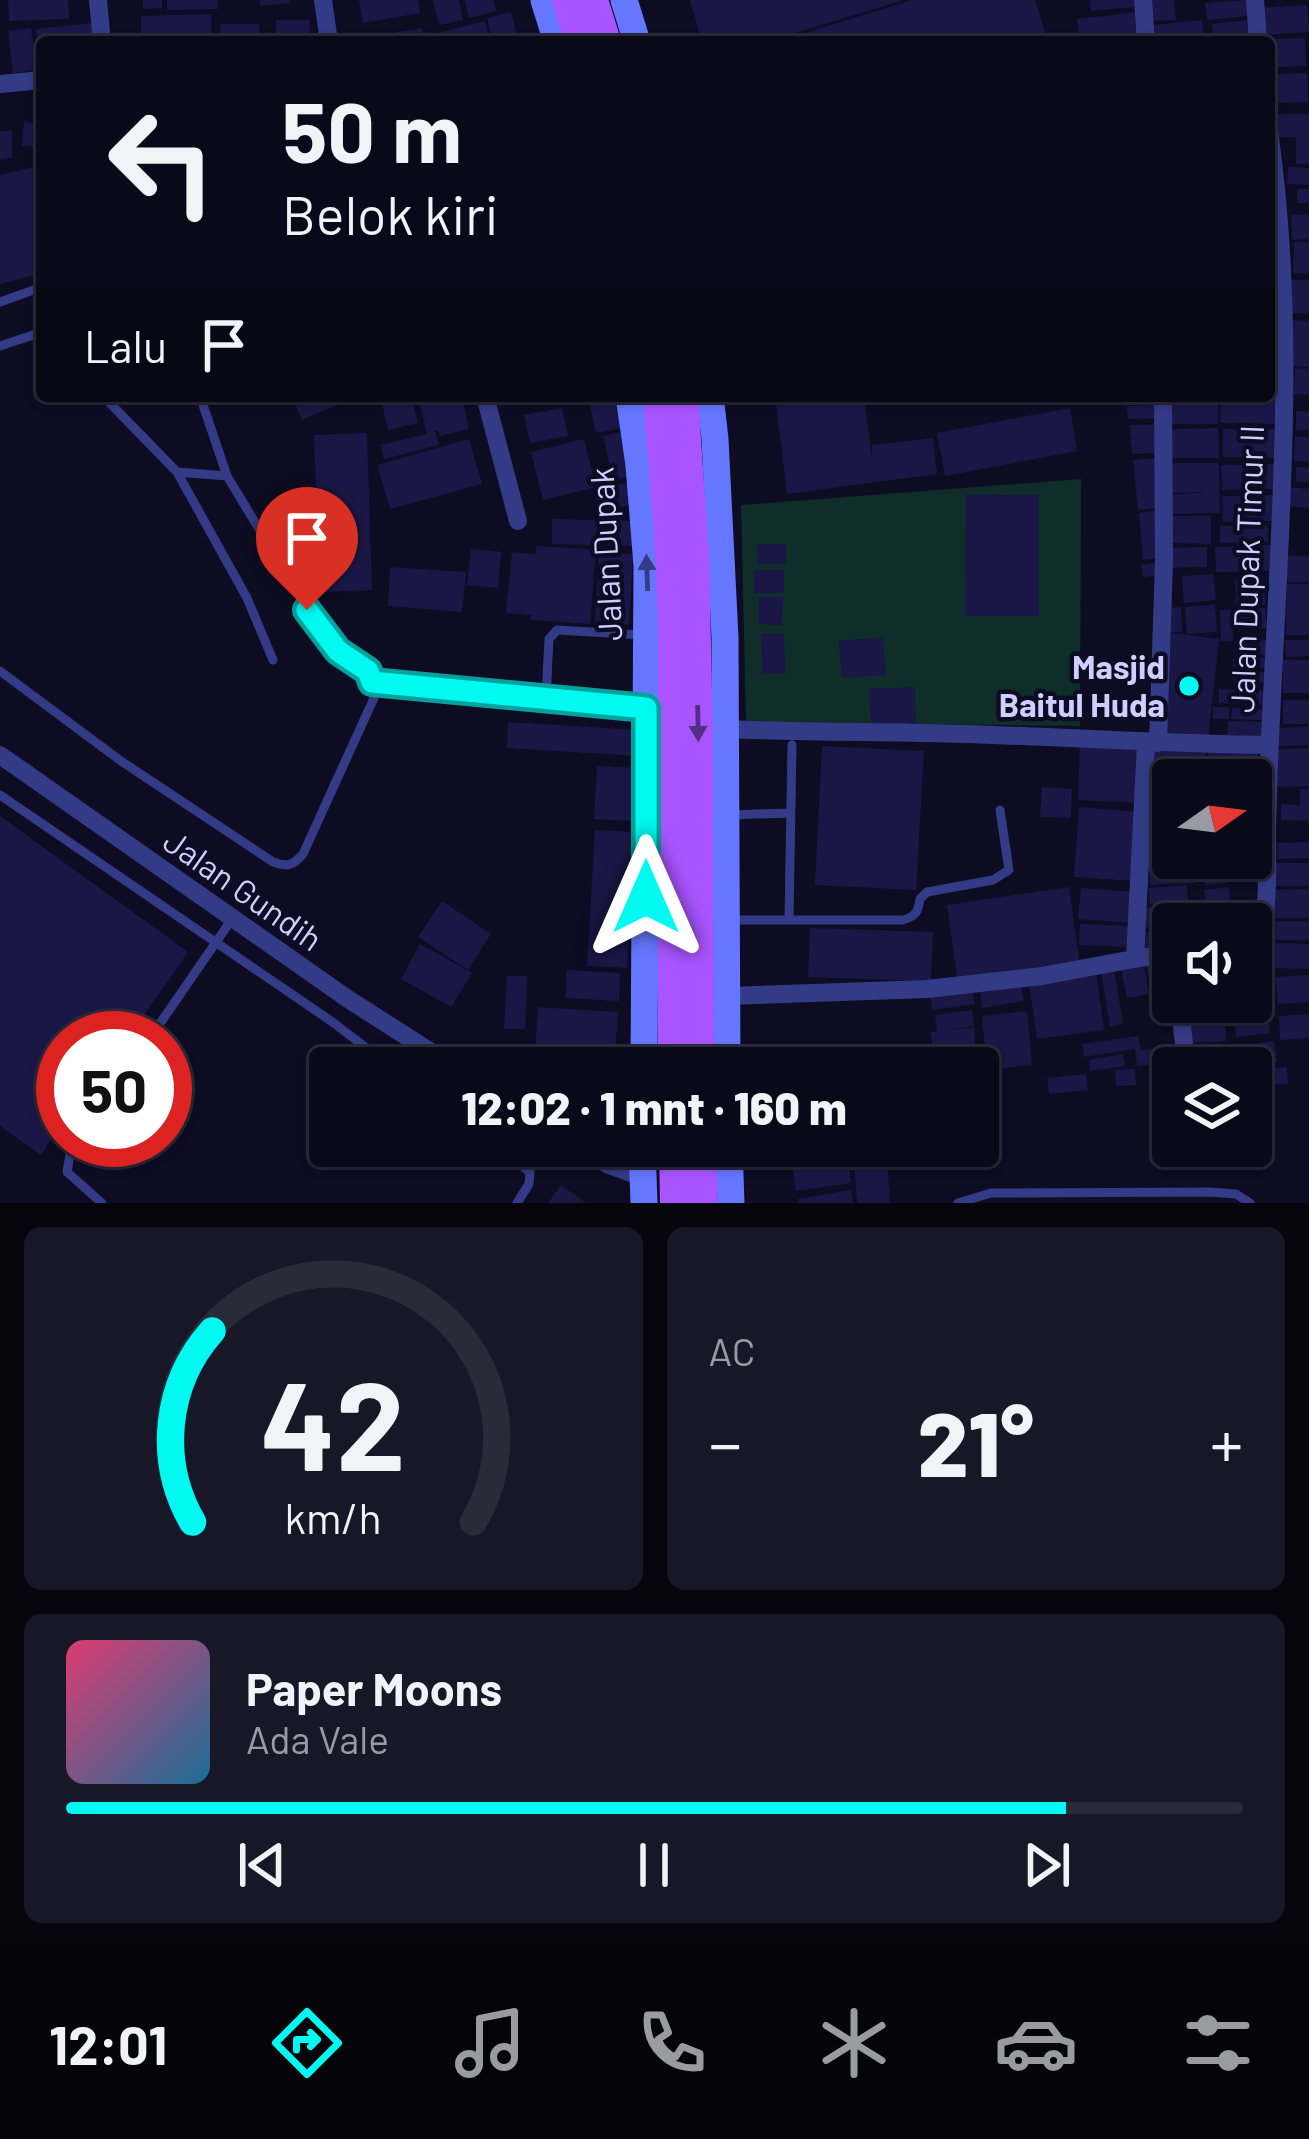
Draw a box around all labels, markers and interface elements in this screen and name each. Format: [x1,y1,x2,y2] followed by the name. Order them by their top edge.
[282,79,462,180] text: 50 m
[84,84,240,240] icon: left
[282,181,499,246] text: Belok kiri
[191,312,257,378] icon: arrive
[84,318,167,372] text: Lalu
[1221,424,1271,714] street label: Jalan Dupak Timur II
[580,466,630,642] street label: Jalan Dupak
[256,487,358,610] pin
[274,505,340,571] icon: arrive
[637,553,656,591] one-way arrow
[999,646,1165,724] place label: Masjid Baitul Huda
[1176,673,1202,699] marker: Masjid Baitul Huda
[688,705,708,743] one-way arrow
[1152,759,1272,879] north arrow
[1152,759,1272,1167] map controls
[157,820,331,958] street label: Jalan Gundih
[583,834,709,960] position arrow
[1152,903,1272,1023] button: sound
[36,1011,192,1167] speed limit sign: 50
[1152,1047,1272,1167] button: layers
[461,1080,847,1134] text: 12:02 · 1 mnt · 160 m
[709,1327,755,1374] text: AC
[261,1346,406,1496] text: 42
[918,1387,1034,1495] text: 21°
[709,1402,742,1481] text: −
[1210,1402,1243,1481] text: +
[285,1490,382,1542] text: km/h
[246,1661,502,1715] text: Paper Moons
[246,1715,389,1762] text: Ada Vale
[229,1832,295,1898] icon: previous
[621,1832,687,1898] icon: pause
[1014,1832,1080,1898] icon: next
[265,2001,349,2085] icon: directions
[448,2001,532,2085] icon: music
[630,2001,714,2085] icon: phone
[812,2001,896,2085] icon: climate
[994,2001,1078,2085] icon: car
[1176,2001,1260,2085] icon: filters
[49,2011,167,2076] text: 12:01

